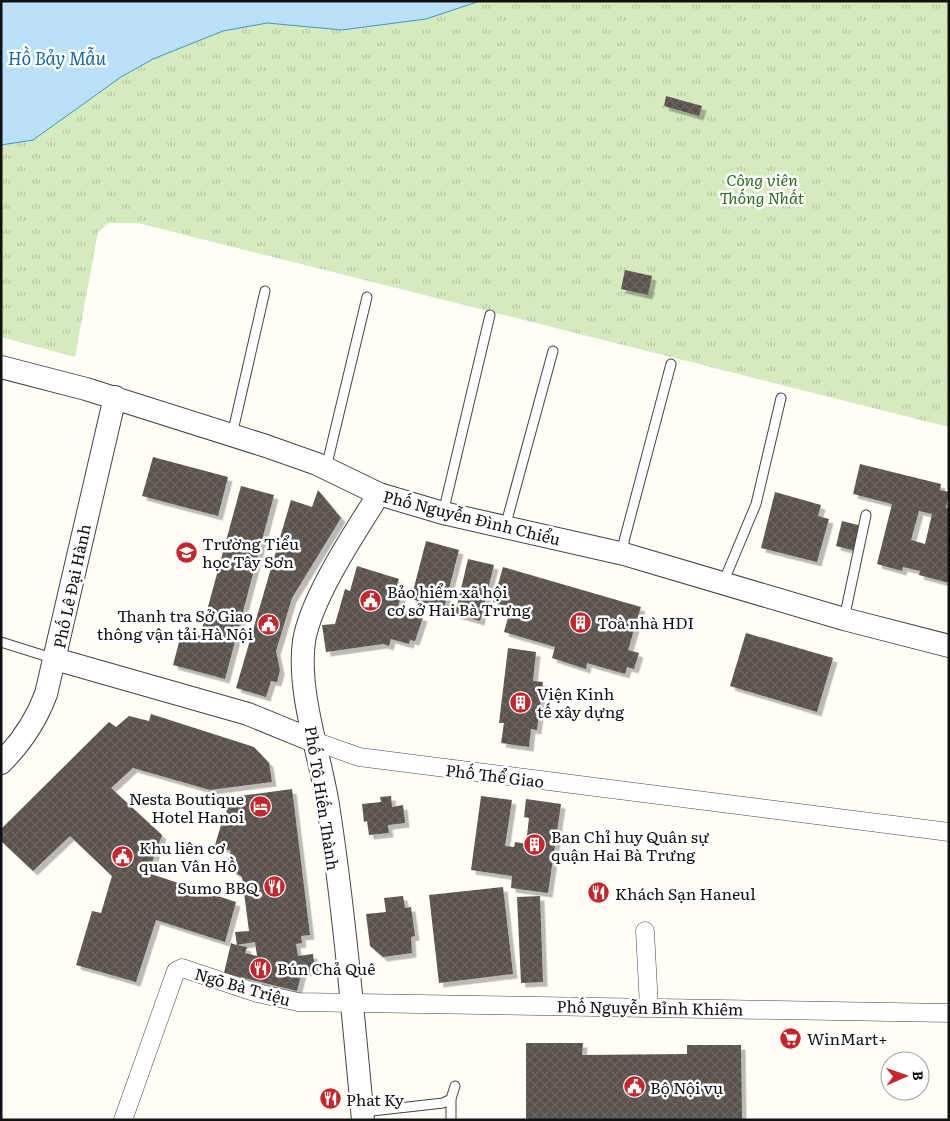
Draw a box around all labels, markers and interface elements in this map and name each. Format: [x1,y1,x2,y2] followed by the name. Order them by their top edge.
[8,44,107,71] water label: Hồ Bảy Mẫu
[720,167,805,209] park label: Công viên Thống Nhất
[381,483,563,551] street label: Phố Nguyễn Đình Chiểu
[46,521,96,651] street label: Phố Lê Đại Hành
[202,531,299,573] place label: Trường Tiểu học Tây Sơn
[174,540,198,564] school or university icon: Trường Tiểu học Tây Sơn
[387,579,531,621] place label: Bảo hiểm xã hội cơ sở Hai Bà Trưng
[359,588,383,612] public building icon: Bảo hiểm xã hội cơ sở Hai Bà Trưng
[97,603,253,645] place label: Thanh tra Sở Giao thông vận tải Hà Nội
[569,610,593,634] building icon: Toà nhà HDI
[597,610,694,634] place label: Toà nhà HDI
[257,612,281,636] public building icon: Thanh tra Sở Giao thông vận tải Hà Nội
[537,681,624,723] place label: Viện Kinh tế xây dựng
[509,690,533,714] building icon: Viện Kinh tế xây dựng
[300,724,346,872] street label: Phố Tô Hiến Thành
[444,757,546,793] street label: Phố Thể Giao
[129,786,244,828] place label: Nesta Boutique Hotel Hanoi
[248,795,272,819] hotel icon: Nesta Boutique Hotel Hanoi
[551,824,709,866] place label: Ban Chỉ huy Quân sự quận Hai Bà Trưng
[523,833,547,857] building icon: Ban Chỉ huy Quân sự quận Hai Bà Trưng
[139,835,237,877] place label: Khu liên cơ quan Vân Hồ
[111,844,135,868] public building icon: Khu liên cơ quan Vân Hồ
[177,875,261,899] place label: Sumo BBQ
[262,875,286,899] restaurant icon: Sumo BBQ
[587,881,611,905] restaurant icon: Khách Sạn Haneul
[615,881,756,905] place label: Khách Sạn Haneul
[249,956,273,980] restaurant icon: Bún Chả Quê
[277,956,376,980] place label: Bún Chả Quê
[192,961,294,1011] street label: Ngõ Bà Triệu
[557,993,744,1021] street label: Phố Nguyễn Bỉnh Khiêm
[779,1026,803,1050] supermarket icon: WinMart+
[807,1026,888,1050] place label: WinMart+
[880,1051,930,1101] north arrow
[909,1070,929,1081] text: B
[622,1075,646,1099] public building icon: Bộ Nội vụ
[650,1075,723,1099] place label: Bộ Nội vụ
[318,1087,342,1111] restaurant icon: Phat Ky
[346,1087,405,1111] place label: Phat Ky

